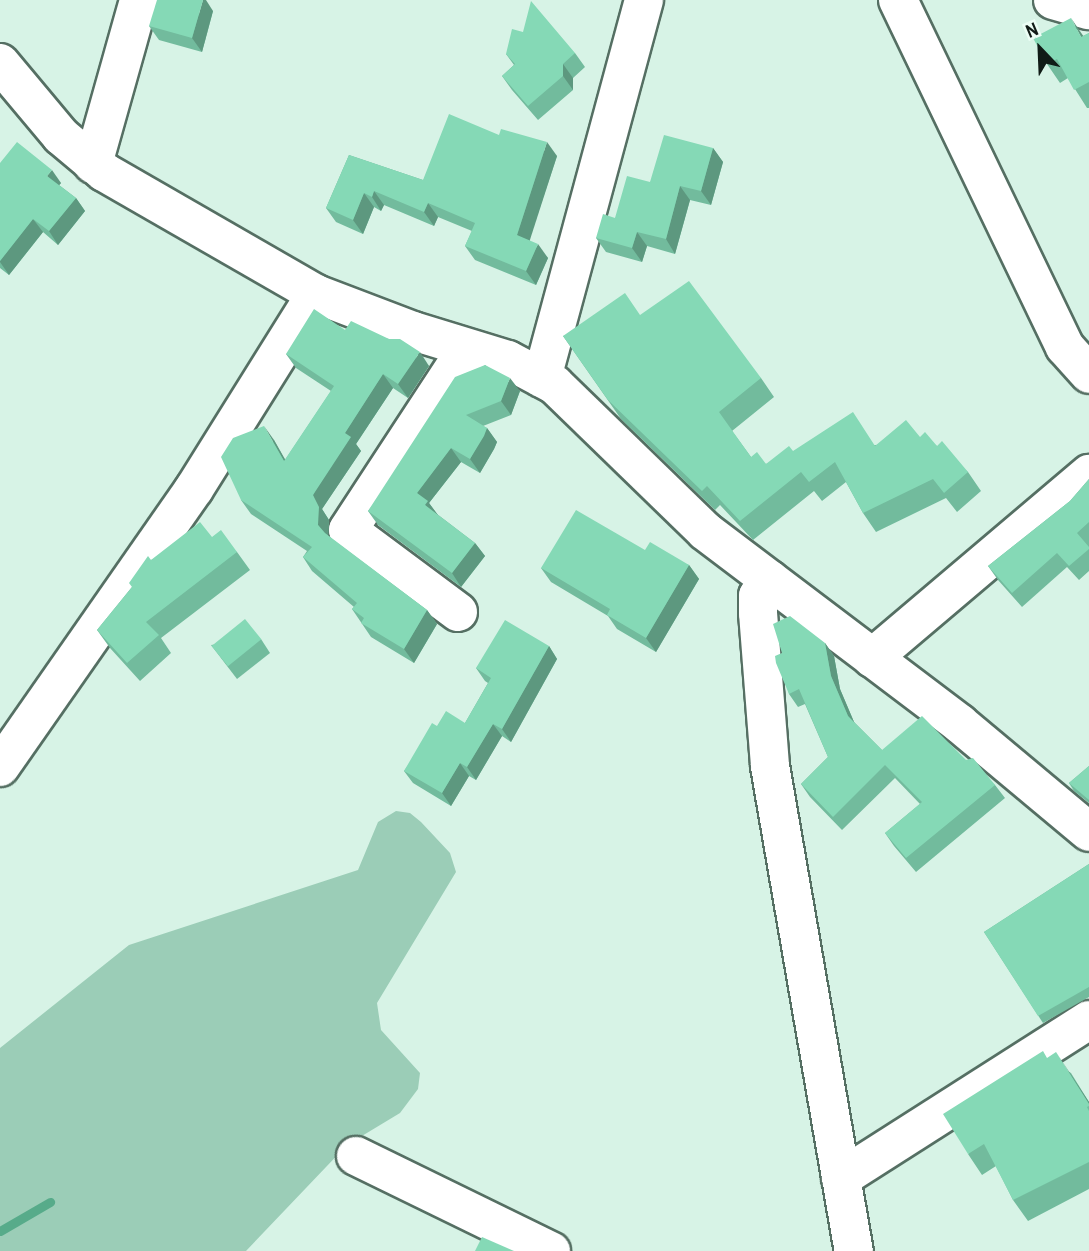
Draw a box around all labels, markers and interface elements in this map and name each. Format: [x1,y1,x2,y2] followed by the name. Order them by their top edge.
[1005,14,1075,84] north arrow
[1022,16,1042,44] text: N

